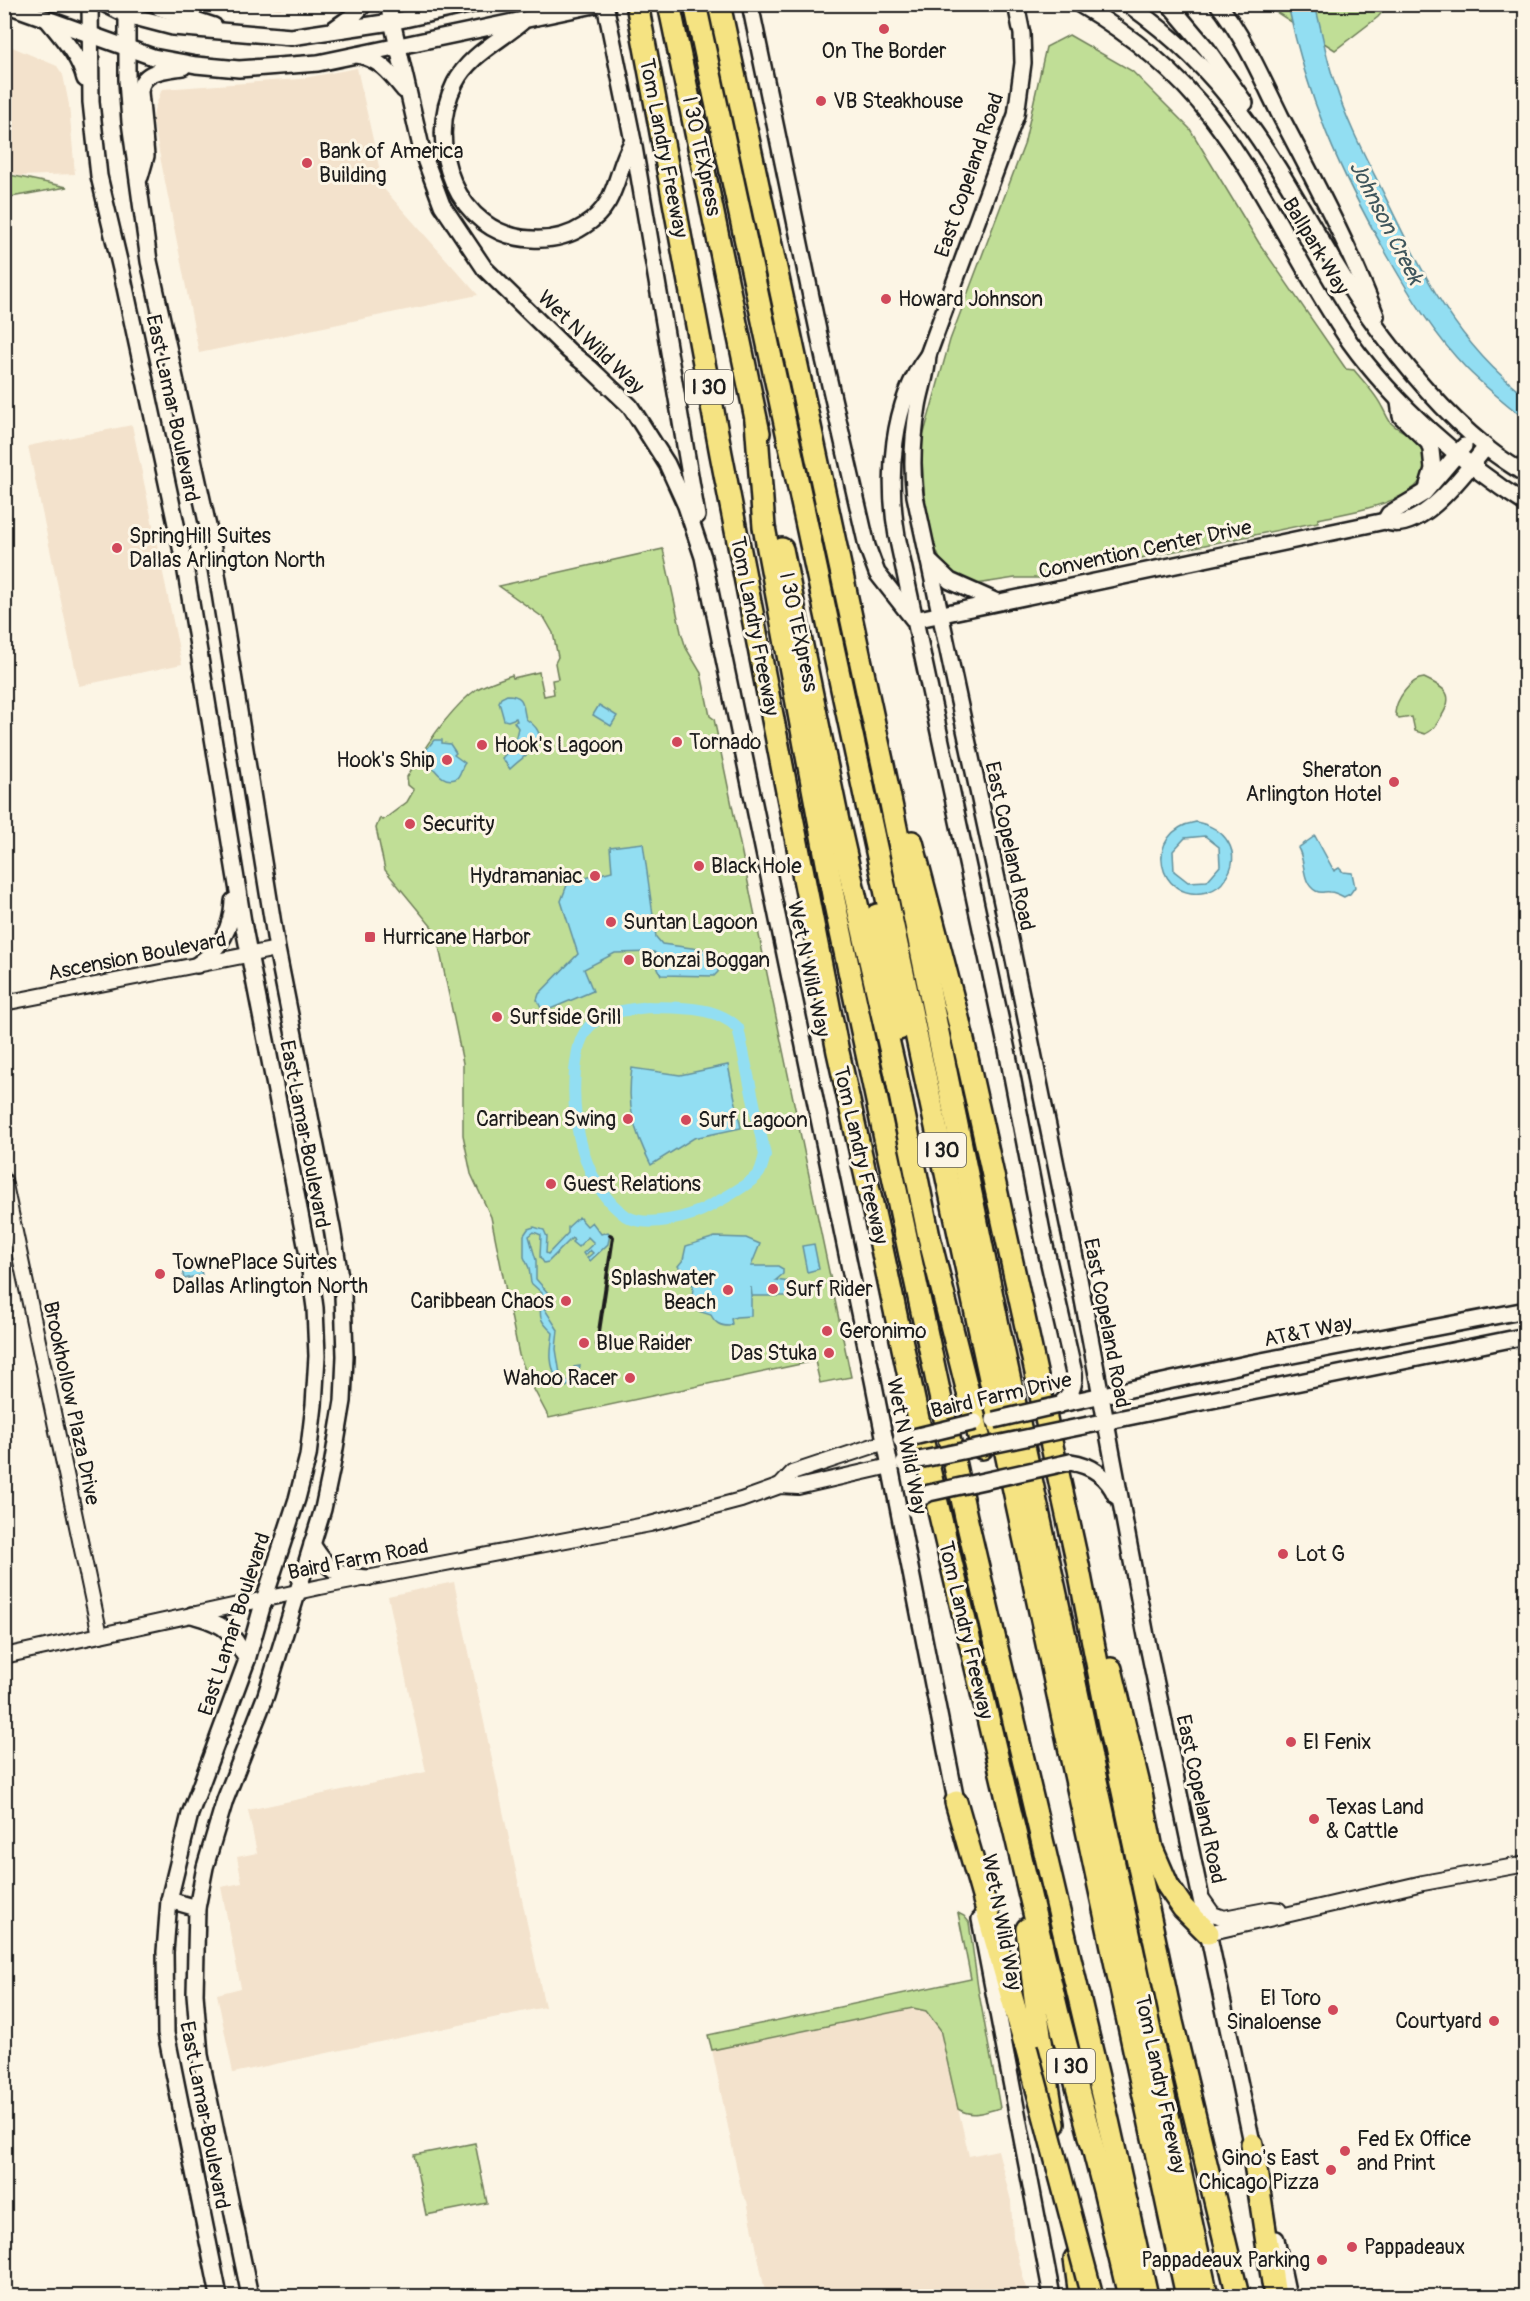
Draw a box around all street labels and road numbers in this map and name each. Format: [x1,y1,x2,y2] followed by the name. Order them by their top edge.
[633,56,694,240] street label: Tom Landry Freeway
[929,89,1010,261] street label: East Copeland Road
[676,94,727,219] street label: I 30 TEXpress
[1276,193,1355,300] street label: Ballpark Way
[532,285,650,400] street label: Wet N Wild Way
[139,312,206,504] street label: East Lamar Boulevard
[685,370,733,404] road number: I 30
[1036,514,1255,585] street label: Convention Center Drive
[724,534,785,718] street label: Tom Landry Freeway
[773,570,824,695] street label: I 30 TEXpress
[978,759,1041,933] street label: East Copeland Road
[781,899,836,1040] street label: Wet N Wild Way
[45,926,229,987] street label: Ascension Boulevard
[273,1038,336,1230] street label: East Lamar Boulevard
[827,1063,894,1247] street label: Tom Landry Freeway
[918,1133,966,1167] road number: I 30
[1077,1236,1136,1410] street label: East Copeland Road
[37,1299,106,1508] street label: Brookhollow Plaza Drive
[1262,1310,1355,1353] street label: AT&T Way
[928,1366,1075,1425] street label: Baird Farm Drive
[880,1376,933,1517] street label: Wet N Wild Way
[192,1529,277,1719] street label: East Lamar Boulevard
[286,1533,431,1586] street label: Baird Farm Road
[932,1538,999,1722] street label: Tom Landry Freeway
[1169,1712,1232,1886] street label: East Copeland Road
[975,1852,1028,1993] street label: Wet N Wild Way
[1128,1992,1193,2176] street label: Tom Landry Freeway
[173,2019,236,2211] street label: East Lamar Boulevard
[1047,2049,1095,2083] road number: I 30

